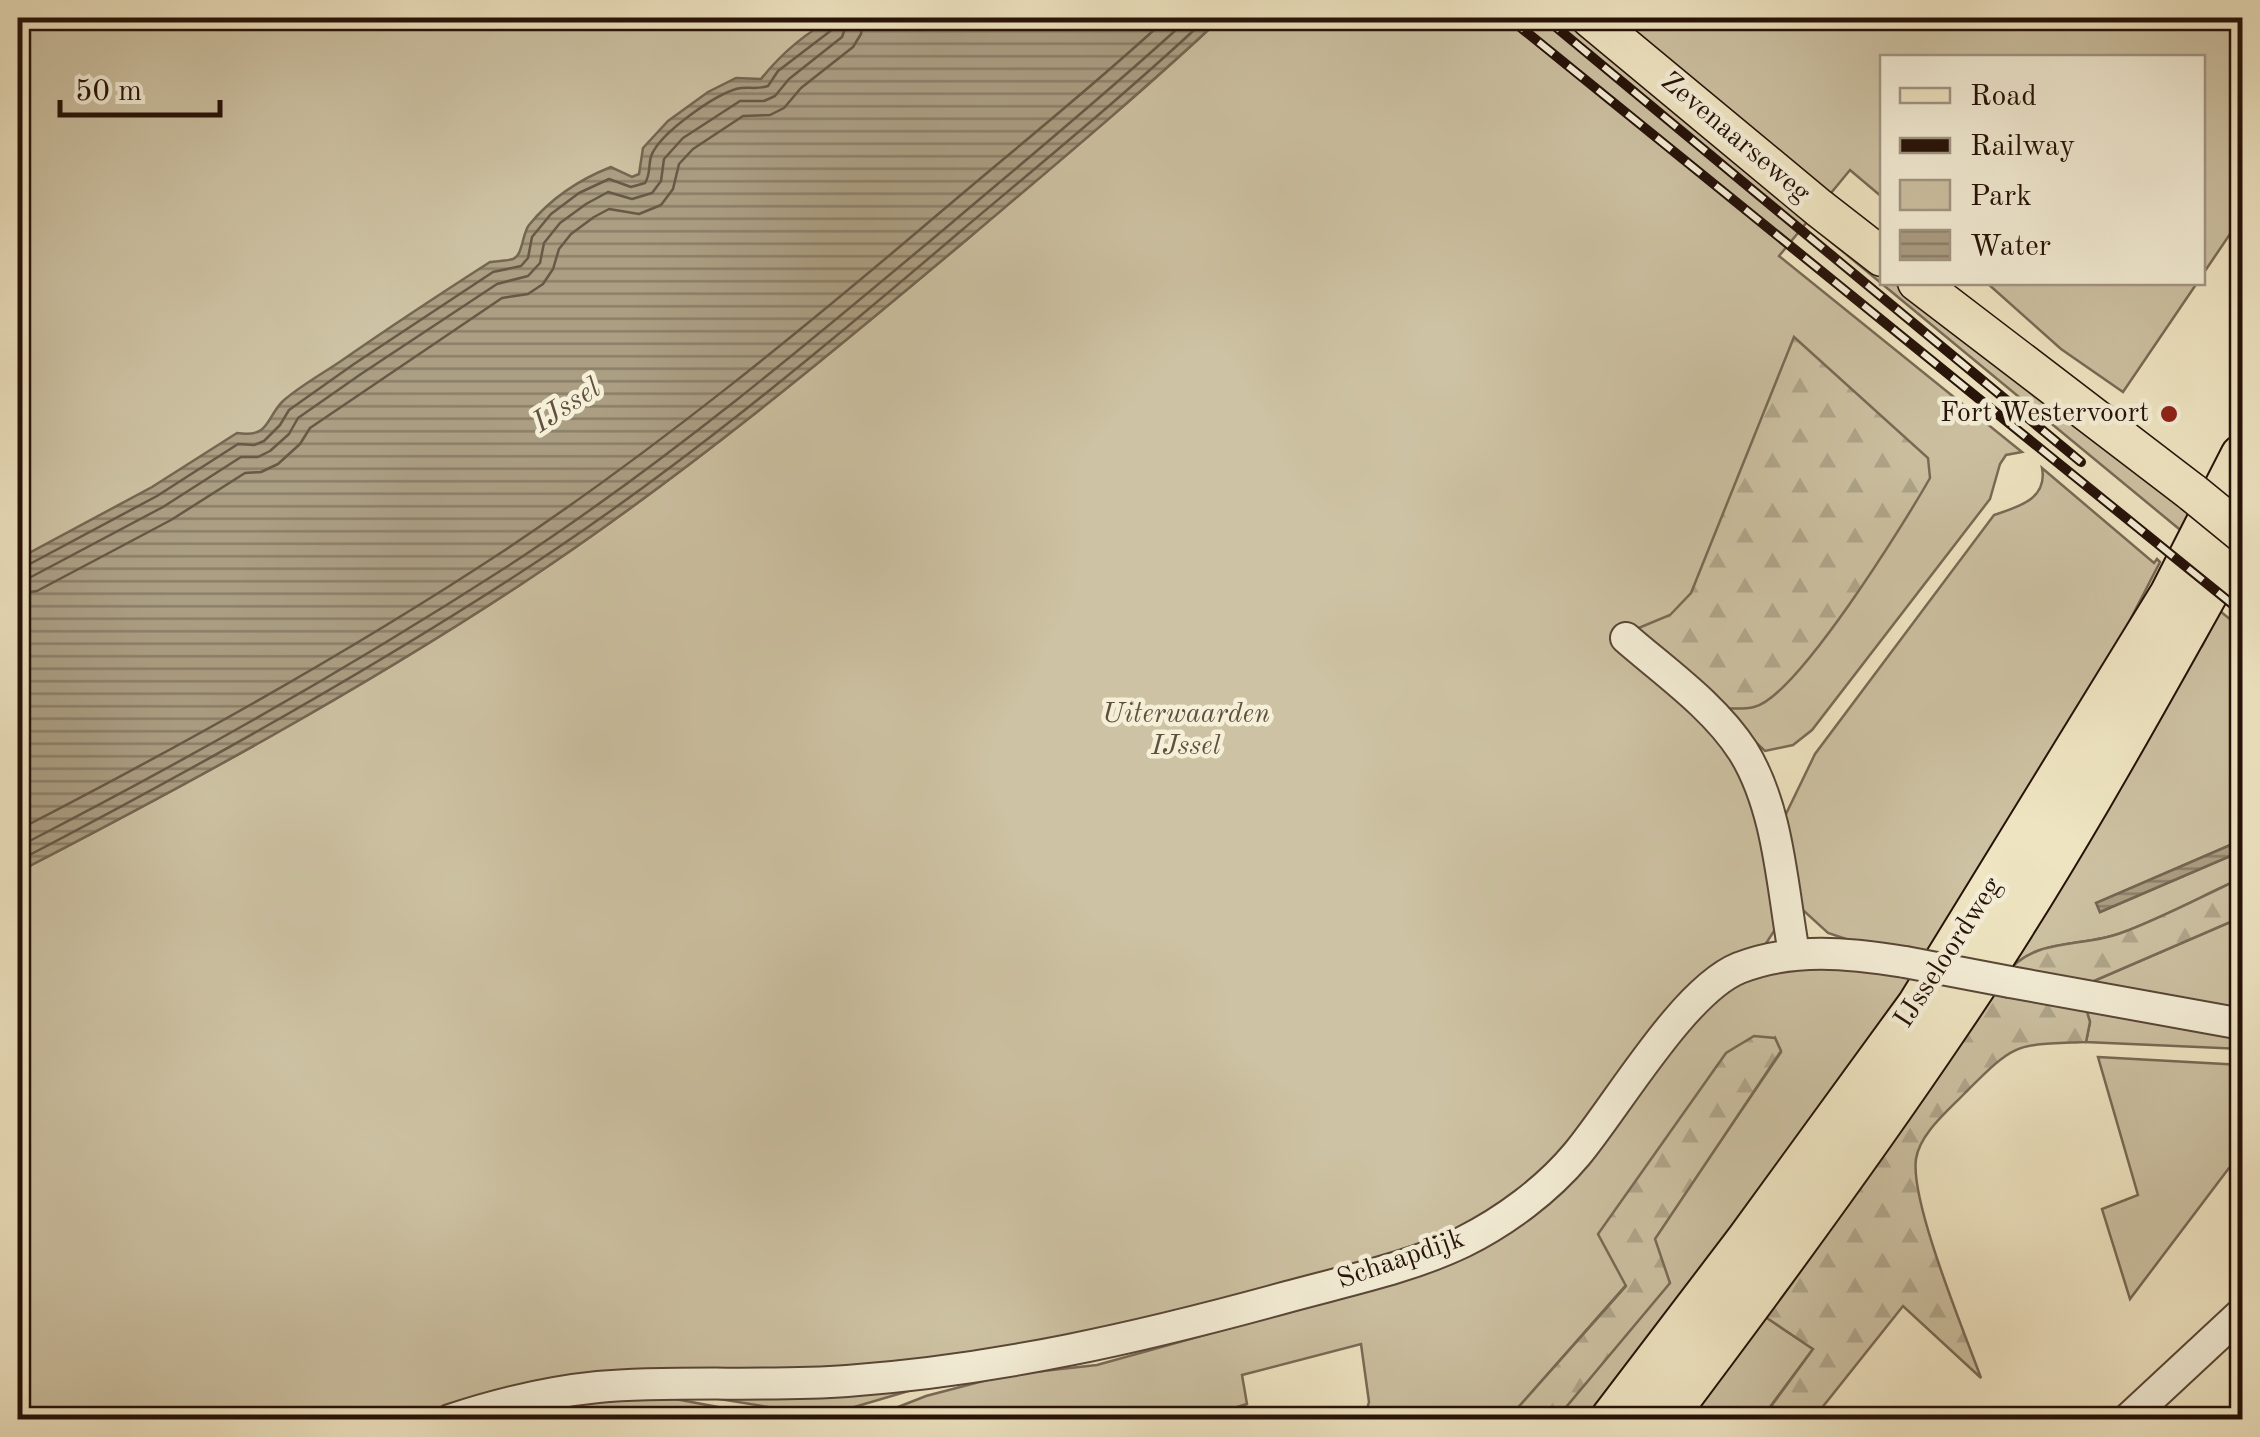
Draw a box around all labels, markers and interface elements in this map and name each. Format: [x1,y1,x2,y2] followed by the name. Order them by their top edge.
[60,55,220,117] scale bar
[1880,55,2205,285] legend
[1655,68,1815,208] street label: Zevenaarseweg
[75,77,142,107] text: 50 m
[1970,82,2037,112] text: Road
[1970,132,2075,162] text: Railway
[1970,182,2032,212] text: Park
[1970,232,2051,262] text: Water
[527,373,607,439] water label: IJssel
[1940,400,2149,428] place label: Fort Westervoort
[2158,403,2180,425] marker: Fort Westervoort
[1102,701,1270,761] park label: Uiterwaarden IJssel
[1890,873,2008,1033] street label: IJsseloordweg
[1334,1225,1468,1295] street label: Schaapdijk

